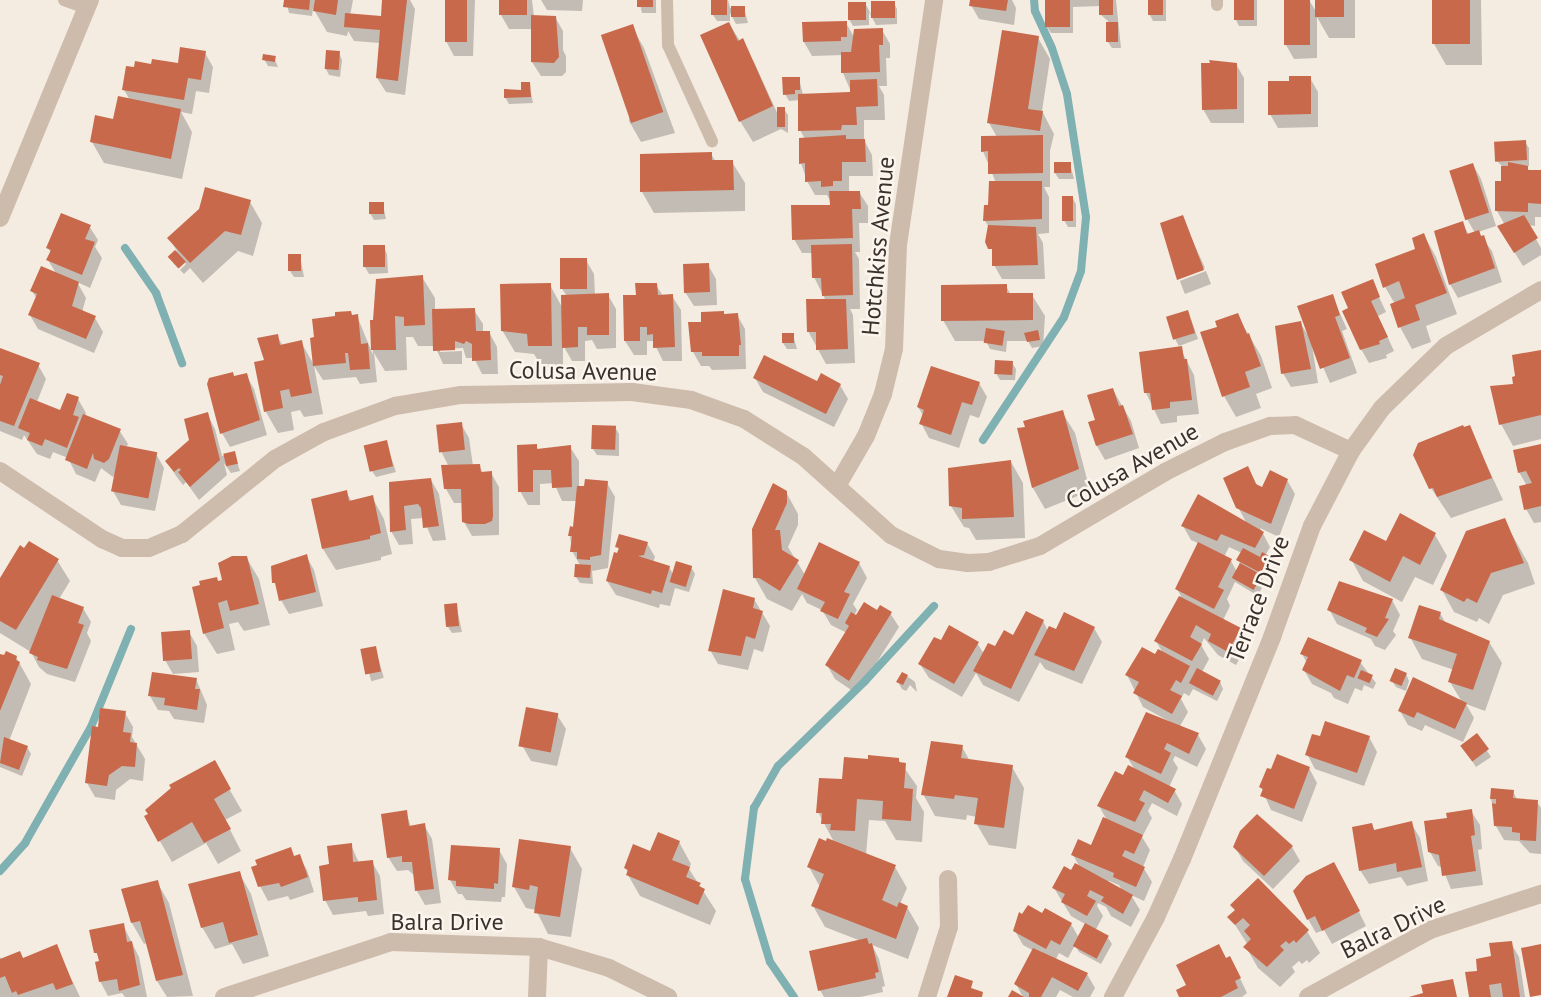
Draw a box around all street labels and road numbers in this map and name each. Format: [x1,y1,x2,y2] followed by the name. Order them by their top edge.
[856,155,900,337] street label: Hotchkiss Avenue
[508,355,658,387] street label: Colusa Avenue
[1060,416,1204,516] street label: Colusa Avenue
[1221,532,1295,666] street label: Terrace Drive
[1336,889,1450,965] street label: Balra Drive
[390,908,504,936] street label: Balra Drive

